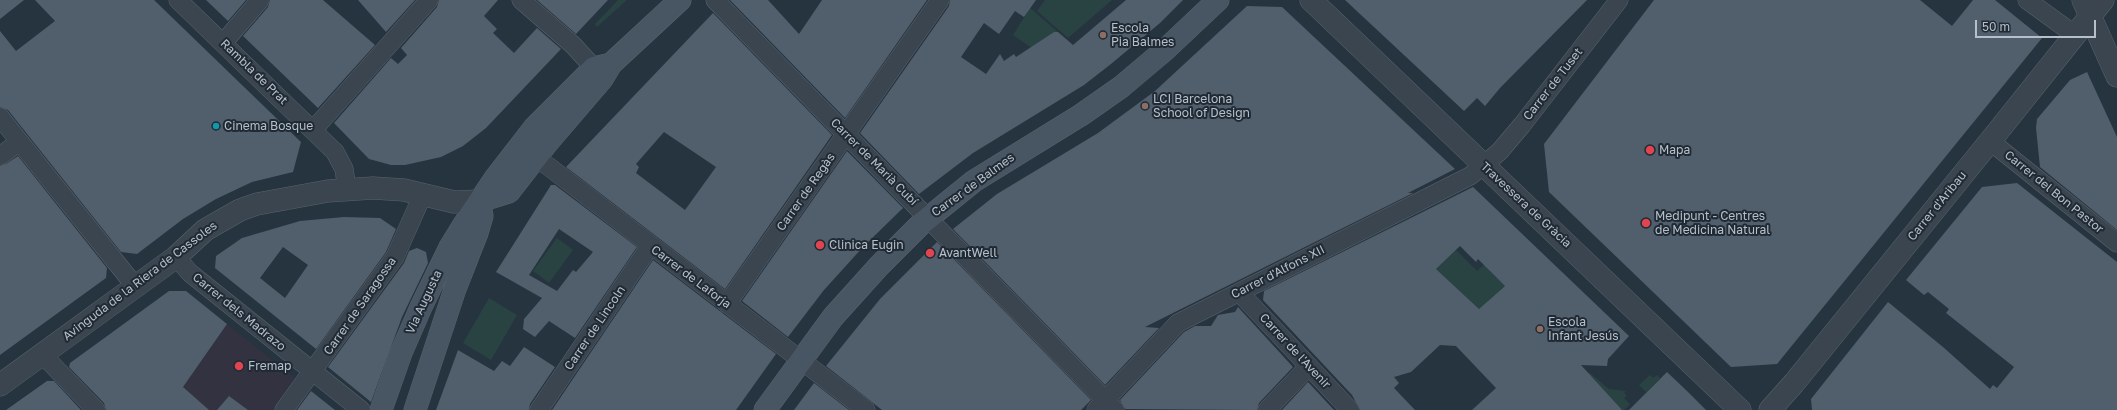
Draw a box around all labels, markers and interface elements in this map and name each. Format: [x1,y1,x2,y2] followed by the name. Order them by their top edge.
[1977,12,2098,38] scale bar
[1982,19,2010,34] text: 50 m
[1111,21,1174,49] place label: Escola Pia Balmes
[1098,30,1108,40] marker: Escola Pia Balmes
[217,36,291,108] street label: Rambla de Prat
[1520,45,1586,123] street label: Carrer de Tuset
[1153,92,1250,120] place label: LCI Barcelona School of Design
[1140,101,1150,111] marker: LCI Barcelona School of Design
[828,116,920,208] street label: Carrer de Marià Cubí
[224,119,313,133] place label: Cinema Bosque
[211,121,221,131] marker: Cinema Bosque
[1659,143,1690,157] place label: Mapa
[1644,144,1656,156] marker: Mapa
[2002,148,2106,236] street label: Carrer del Bon Pastor
[774,150,838,234] street label: Carrer de Regàs
[929,150,1017,220] street label: Carrer de Balmes
[1478,159,1574,251] street label: Travessera de Gràcia
[1905,168,1969,244] street label: Carrer d'Aribau
[1655,209,1770,237] place label: Medipunt - Centres de Medicina Natural
[1640,217,1652,229] marker: Medipunt - Centres de Medicina Natural
[60,218,220,344] street label: Avinguda de la Riera de Cassoles
[829,238,904,252] place label: Clinica Eugin
[814,239,826,251] marker: Clinica Eugin
[648,242,734,312] street label: Carrer de Laforja
[1229,242,1327,302] street label: Carrer d'Alfons XII
[939,246,997,260] place label: AvantWell
[924,247,936,259] marker: AvantWell
[321,254,399,358] street label: Carrer de Saragossa
[403,268,445,336] street label: Via Augusta
[190,270,288,354] street label: Carrer dels Madrazo
[561,283,629,373] street label: Carrer de Lincoln
[1257,311,1333,391] street label: Carrer de l'Avenir
[1548,315,1619,343] place label: Escola Infant Jesús
[1535,324,1545,334] marker: Escola Infant Jesús
[248,359,291,373] place label: Fremap
[233,360,245,372] marker: Fremap

